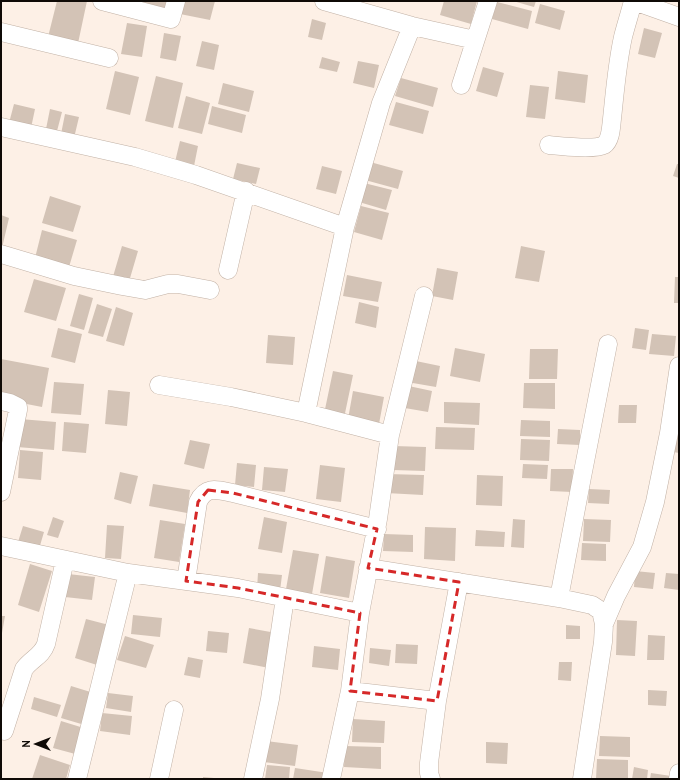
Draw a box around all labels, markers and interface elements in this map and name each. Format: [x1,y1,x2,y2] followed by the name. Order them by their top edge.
[16,724,56,764] north arrow
[19,740,33,748] text: N

